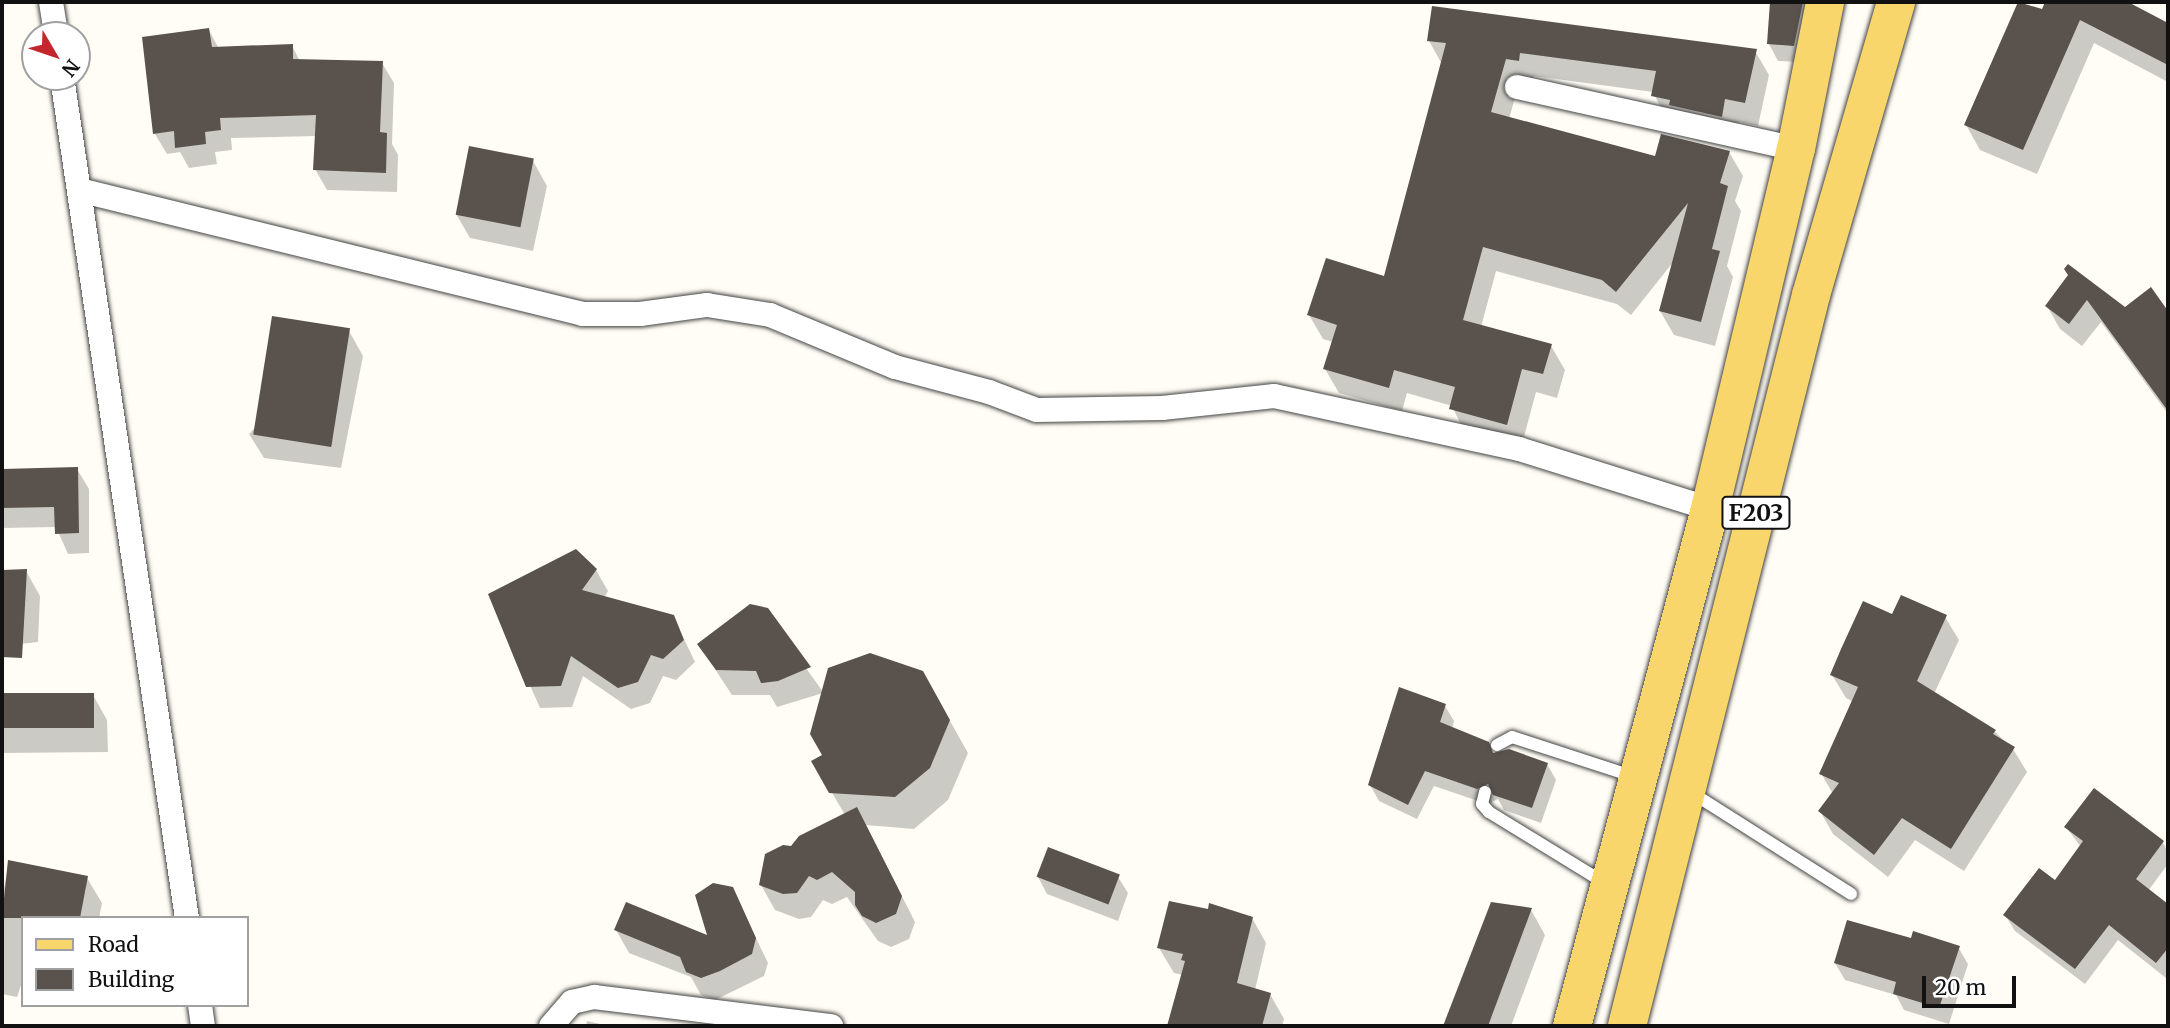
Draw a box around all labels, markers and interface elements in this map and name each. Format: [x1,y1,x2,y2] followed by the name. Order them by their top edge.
[21,21,91,91] north arrow
[57,55,85,81] text: N
[1721,494,1791,533] road number: F203
[21,916,248,1007] legend
[88,931,139,958] text: Road
[1925,962,2020,1006] scale bar
[88,966,174,993] text: Building
[1935,974,1986,1001] text: 20 m

